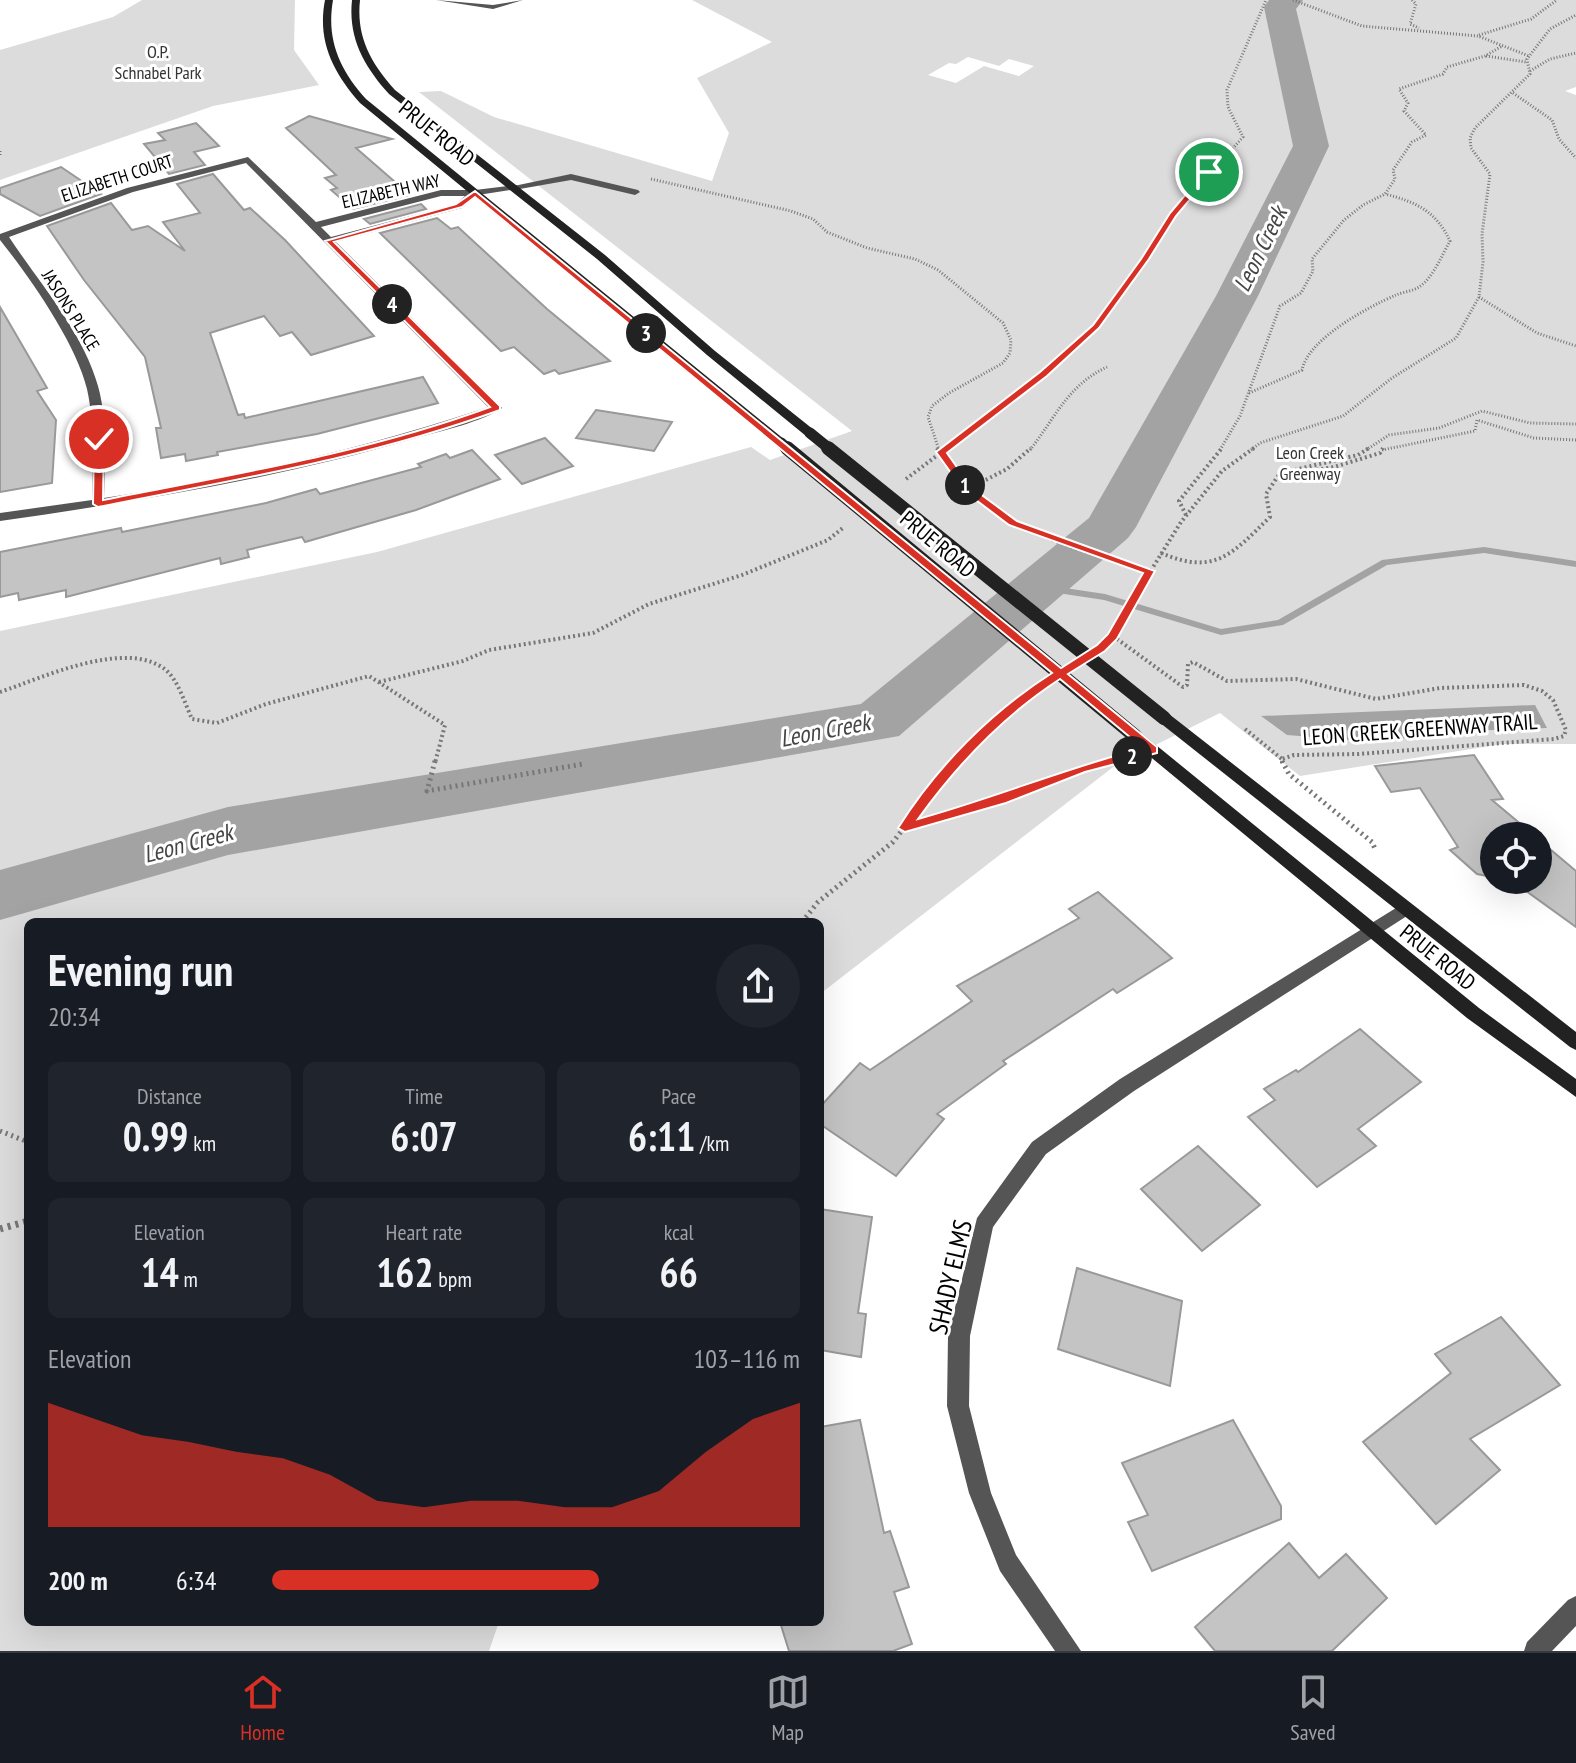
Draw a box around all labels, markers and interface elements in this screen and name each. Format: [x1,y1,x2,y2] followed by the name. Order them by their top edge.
[114,40,202,84] park label: O.P. Schnabel Park
[393,94,481,172] street label: PRUE ROAD
[1175,138,1243,206] pin
[58,149,176,207] street label: ELIZABETH COURT
[1187,150,1231,194] icon: arrive
[340,168,443,213] street label: ELIZABETH WAY
[1226,199,1295,297] water label: Leon Creek
[36,264,105,355] street label: JASONS PLACE
[372,284,412,324] pin: 4
[387,290,397,318] text: 4
[626,313,666,353] pin: 3
[641,319,651,347] text: 3
[65,405,133,473] pin
[77,417,121,461] icon: check
[1276,441,1344,485] park label: Leon Creek Greenway
[945,465,985,505] pin: 1
[960,471,970,499] text: 1
[895,504,981,584] street label: PRUE ROAD
[777,706,875,754] water label: Leon Creek
[1302,707,1538,751] street label: LEON CREEK GREENWAY TRAIL
[1112,736,1152,776] pin: 2
[1127,742,1137,770] text: 2
[140,816,238,870] water label: Leon Creek
[1480,822,1552,894] map controls
[1480,822,1552,894] button: locate
[1394,918,1482,996] street label: PRUE ROAD
[48,941,233,998] text: Evening run
[716,944,800,1028] button: share
[48,1000,100,1033] text: 20:34
[137,1082,202,1110] text: Distance
[405,1082,443,1110] text: Time
[661,1082,696,1110] text: Pace
[123,1110,188,1162] text: 0.99
[390,1110,458,1162] text: 6:07
[628,1110,695,1162] text: 6:11
[188,1129,216,1157] text: km
[695,1129,729,1157] text: /km
[921,1216,979,1338] street label: SHADY ELMS
[134,1218,205,1246] text: Elevation
[386,1218,462,1246] text: Heart rate
[664,1218,694,1246] text: kcal
[141,1246,179,1298] text: 14
[376,1246,434,1298] text: 162
[660,1246,698,1298] text: 66
[179,1265,198,1293] text: m
[434,1265,472,1293] text: bpm
[48,1342,131,1375] text: Elevation
[694,1342,800,1375] text: 103–116 m
[48,1564,108,1597] text: 200 m
[176,1564,216,1597] text: 6:34
[240,1670,285,1746] tab: Home
[766,1670,810,1746] tab: Map
[1290,1670,1336,1746] tab: Saved

